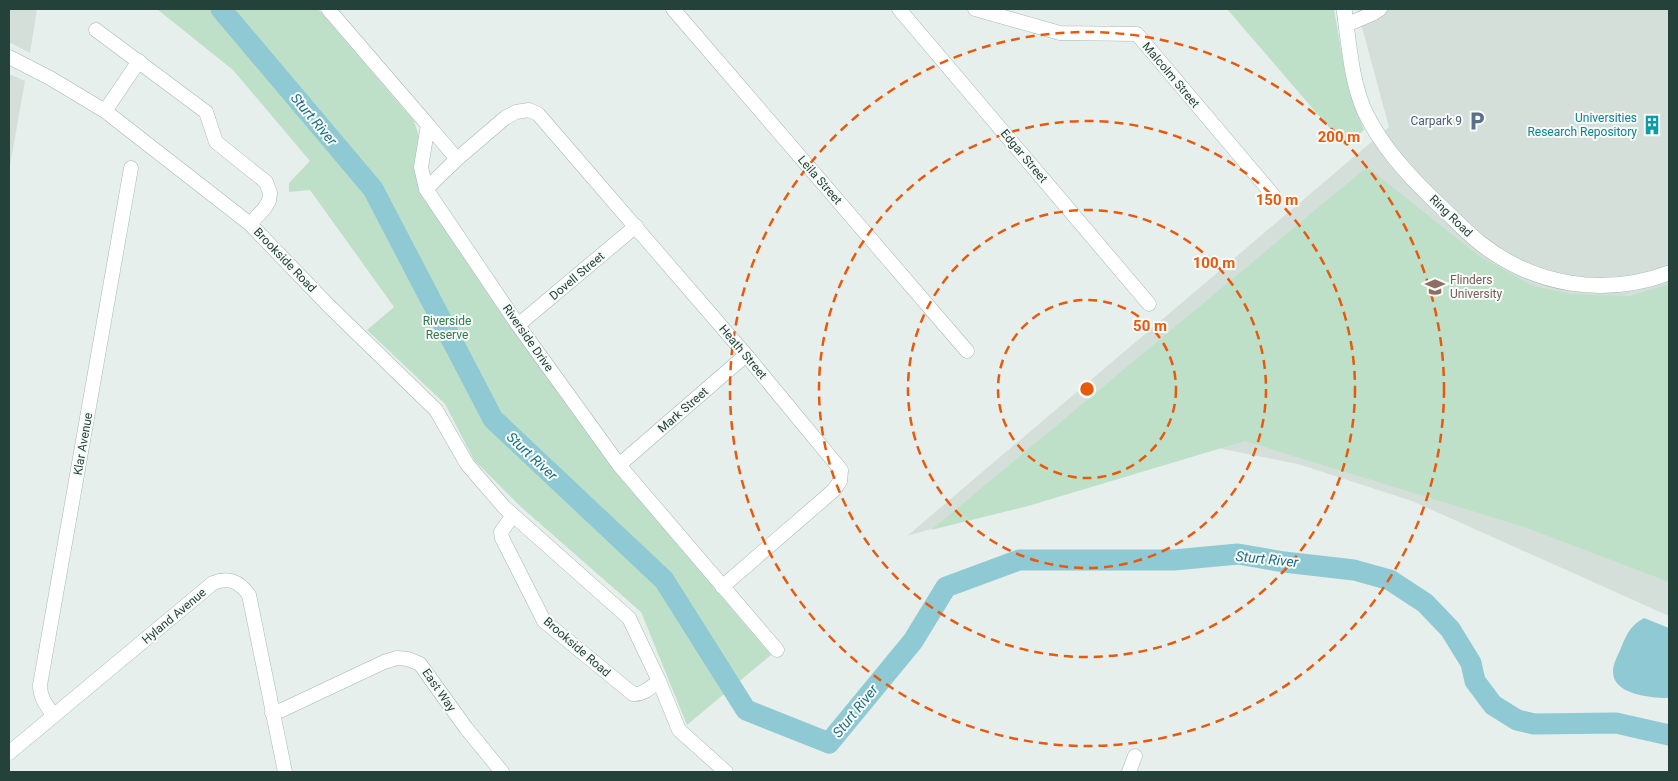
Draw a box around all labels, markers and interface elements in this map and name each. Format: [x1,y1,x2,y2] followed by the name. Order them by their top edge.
[1140,39,1202,111] street label: Malcolm Street
[288,90,341,148] water label: Sturt River
[1466,110,1488,132] parking icon: Carpark 9
[1527,111,1637,139] place label: Universities Research Repository
[1410,114,1462,128] place label: Carpark 9
[1641,114,1663,136] building icon: Universities Research Repository
[998,126,1050,186] street label: Edgar Street
[1318,128,1360,146] text: 200 m
[795,153,845,207] street label: Leila Street
[1256,191,1298,209] text: 150 m
[1427,192,1475,240] street label: Ring Road
[251,225,319,295] street label: Brookside Road
[547,249,607,303] street label: Dovell Street
[1193,254,1235,272] text: 100 m
[1450,273,1503,301] place label: Flinders University
[1424,276,1446,298] school or university icon: Flinders University
[500,302,556,374] street label: Riverside Drive
[423,314,471,342] park label: Riverside Reserve
[1133,317,1167,335] text: 50 m
[716,322,770,382] street label: Heath Street
[1078,380,1096,398] centre of rings
[655,384,711,436] street label: Mark Street
[71,412,95,476] street label: Klar Avenue
[504,429,561,484] water label: Sturt River
[1235,548,1299,570] water label: Sturt River
[139,585,209,647] street label: Hyland Avenue
[541,614,613,680] street label: Brookside Road
[419,666,459,714] street label: East Way
[829,681,881,740] water label: Sturt River

